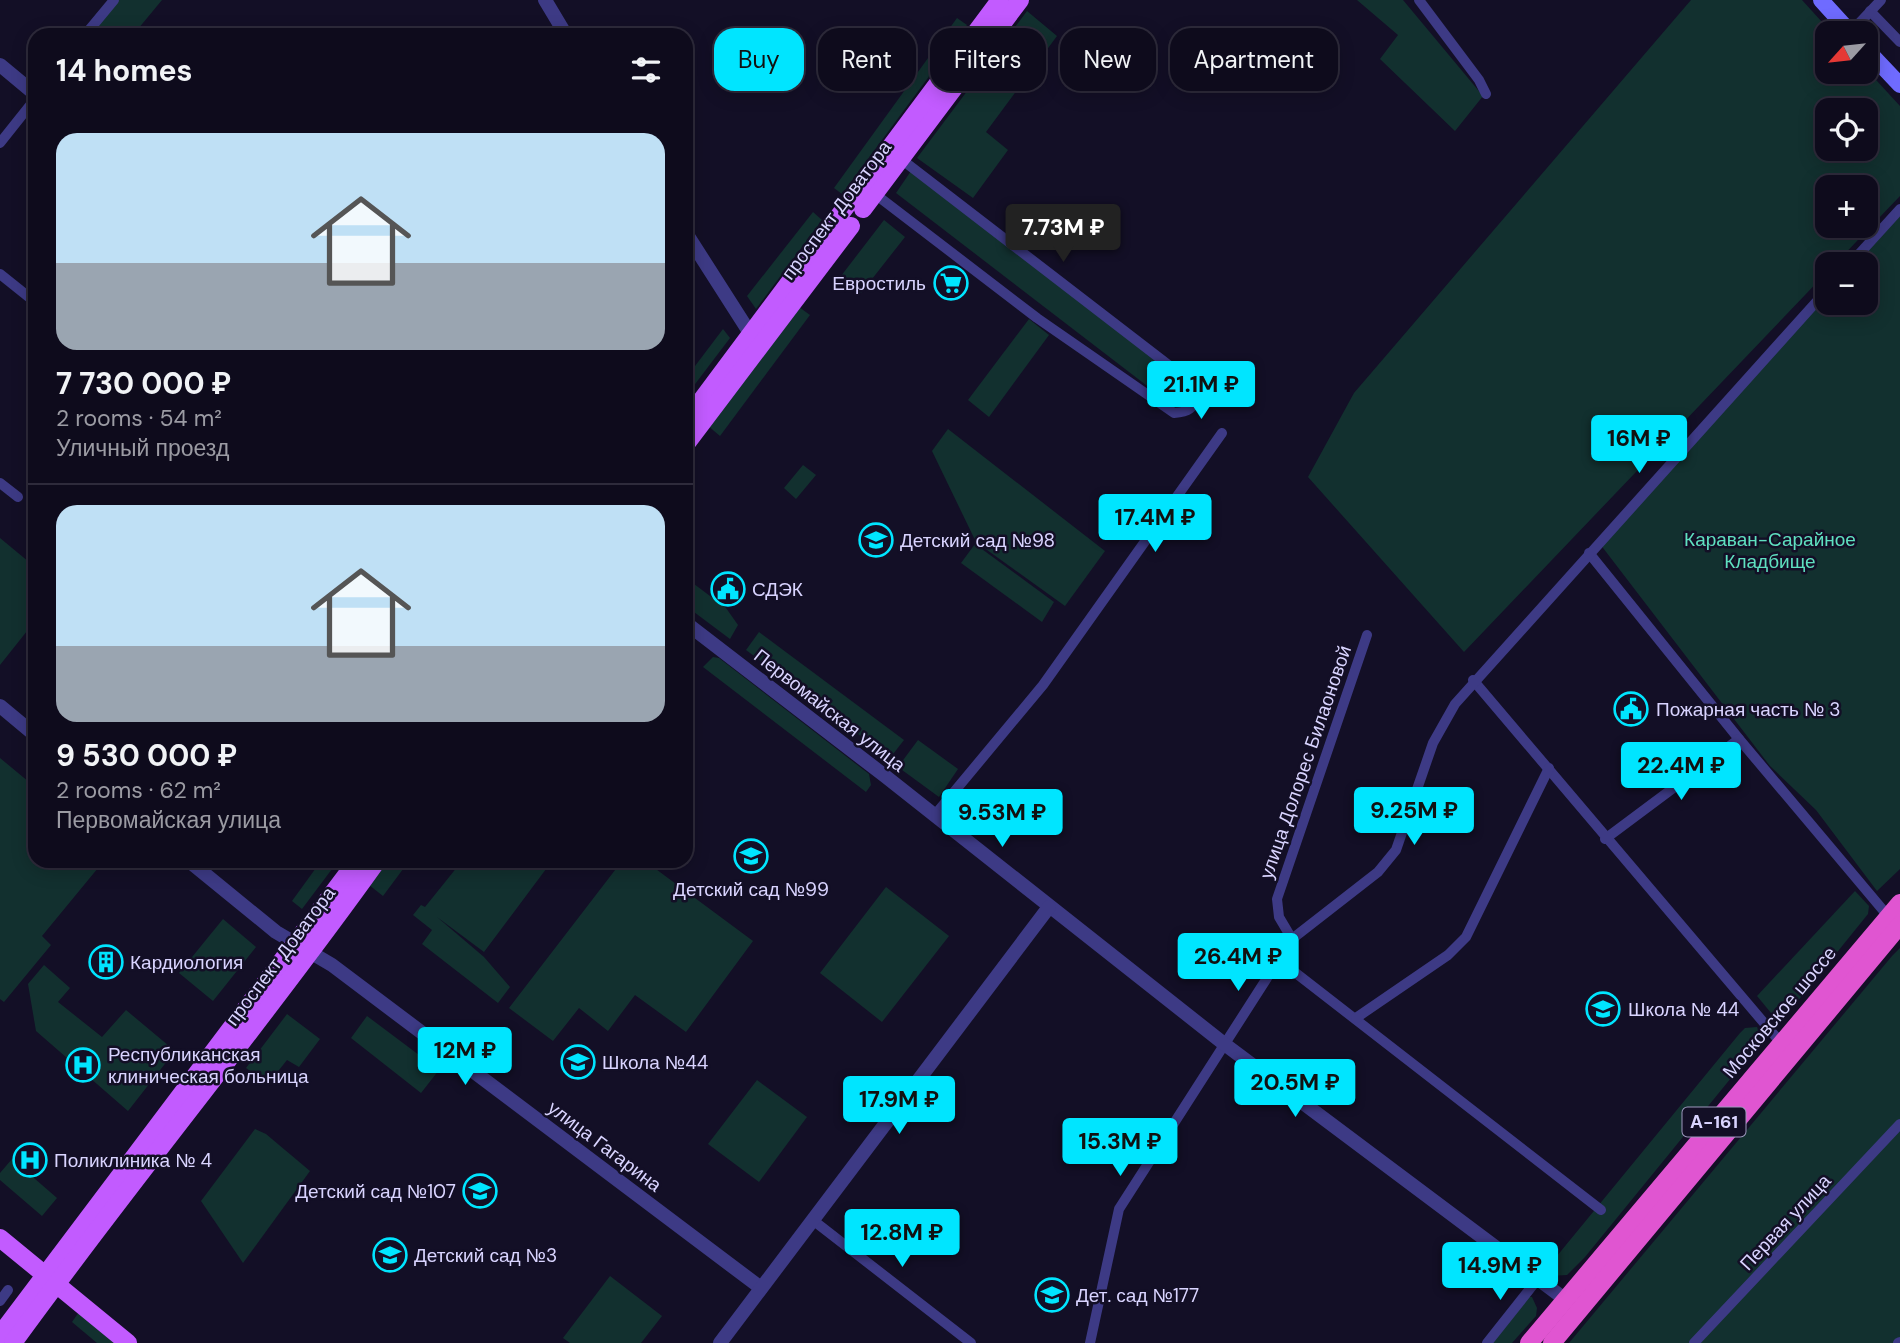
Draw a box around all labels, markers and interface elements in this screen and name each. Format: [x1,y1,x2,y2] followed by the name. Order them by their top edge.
[1815,21,1878,84] north arrow
[1815,21,1878,315] map controls
[714,28,804,91] chip: Buy
[818,28,916,91] chip: Rent
[930,28,1046,91] chip: Filters
[1060,28,1156,91] chip: New
[1170,28,1338,91] chip: Apartment
[56,51,193,90] text: 14 homes
[627,51,665,89] icon: filters
[1815,98,1878,161] button: locate
[776,135,897,285] street label: проспект Доватора
[1815,175,1878,238] button: +
[298,178,424,304] icon: home
[998,204,1128,264] pin: 7.73M ₽
[1022,212,1104,242] text: 7.73M ₽
[1815,252,1878,315] button: −
[932,264,970,302] supermarket icon: Евростиль
[832,271,926,296] place label: Евростиль
[1136,362,1266,421] pin: 21.1M ₽
[56,364,231,403] text: 7 730 000 ₽
[1163,369,1239,399] text: 21.1M ₽
[56,403,222,433] text: 2 rooms · 54 m²
[1590,416,1688,475] pin: 16M ₽
[1607,423,1671,453] text: 16M ₽
[56,433,229,463] text: Уличный проезд
[1090,494,1220,554] pin: 17.4M ₽
[1115,502,1195,532] text: 17.4M ₽
[857,521,895,559] school or university icon: Детский сад №98
[1684,527,1856,574] park label: Караван-Сарайное Кладбище
[900,528,1055,553] place label: Детский сад №98
[298,550,424,676] icon: home
[709,570,747,608] public building icon: СДЭК
[752,577,803,602] place label: СДЭК
[1254,642,1357,882] street label: улица Долорес Билаоновой
[749,643,911,778] street label: Первомайская улица
[1612,690,1650,728] public building icon: Пожарная часть № 3
[1656,697,1841,722] place label: Пожарная часть № 3
[56,736,237,775] text: 9 530 000 ₽
[1616,742,1746,802] pin: 22.4M ₽
[1637,750,1725,780] text: 22.4M ₽
[56,775,221,805] text: 2 rooms · 62 m²
[1349,788,1479,847] pin: 9.25M ₽
[937,790,1067,849] pin: 9.53M ₽
[1370,795,1458,825] text: 9.25M ₽
[958,797,1046,827] text: 9.53M ₽
[56,805,281,835] text: Первомайская улица
[732,837,770,875] school or university icon: Детский сад №99
[673,877,829,902] place label: Детский сад №99
[220,881,341,1031] street label: проспект Доватора
[1173,934,1303,993] pin: 26.4M ₽
[1194,941,1282,971] text: 26.4M ₽
[1717,941,1842,1083] street label: Московское шоссе
[87,943,125,981] building icon: Кардиология
[130,950,243,975] place label: Кардиология
[1584,990,1622,1028] school or university icon: Школа № 44
[1628,997,1739,1022] place label: Школа № 44
[416,1028,514,1087] pin: 12M ₽
[434,1035,496,1065] text: 12M ₽
[108,1042,309,1089] place label: Республиканская клиническая больница
[559,1043,597,1081] school or university icon: Школа №44
[64,1046,102,1084] hospital icon: Республиканская клиническая больница
[602,1050,708,1075] place label: Школа №44
[1230,1060,1360,1119] pin: 20.5M ₽
[1250,1067,1340,1097] text: 20.5M ₽
[834,1076,964,1136] pin: 17.9M ₽
[859,1084,939,1114] text: 17.9M ₽
[543,1095,667,1198] street label: улица Гагарина
[1682,1107,1746,1136] road number: А-161
[1055,1118,1185,1178] pin: 15.3M ₽
[1078,1126,1162,1156] text: 15.3M ₽
[11,1141,49,1179] hospital icon: Поликлиника № 4
[54,1148,212,1173] place label: Поликлиника № 4
[1734,1169,1837,1276] street label: Первая улица
[461,1172,499,1210] school or university icon: Детский сад №107
[295,1179,456,1204] place label: Детский сад №107
[837,1210,967,1269] pin: 12.8M ₽
[861,1217,943,1247] text: 12.8M ₽
[371,1236,409,1274] school or university icon: Детский сад №3
[1435,1242,1565,1302] pin: 14.9M ₽
[414,1243,557,1268] place label: Детский сад №3
[1458,1250,1542,1280] text: 14.9M ₽
[1033,1276,1071,1314] school or university icon: Дет. сад №177
[1076,1283,1199,1308] place label: Дет. сад №177

